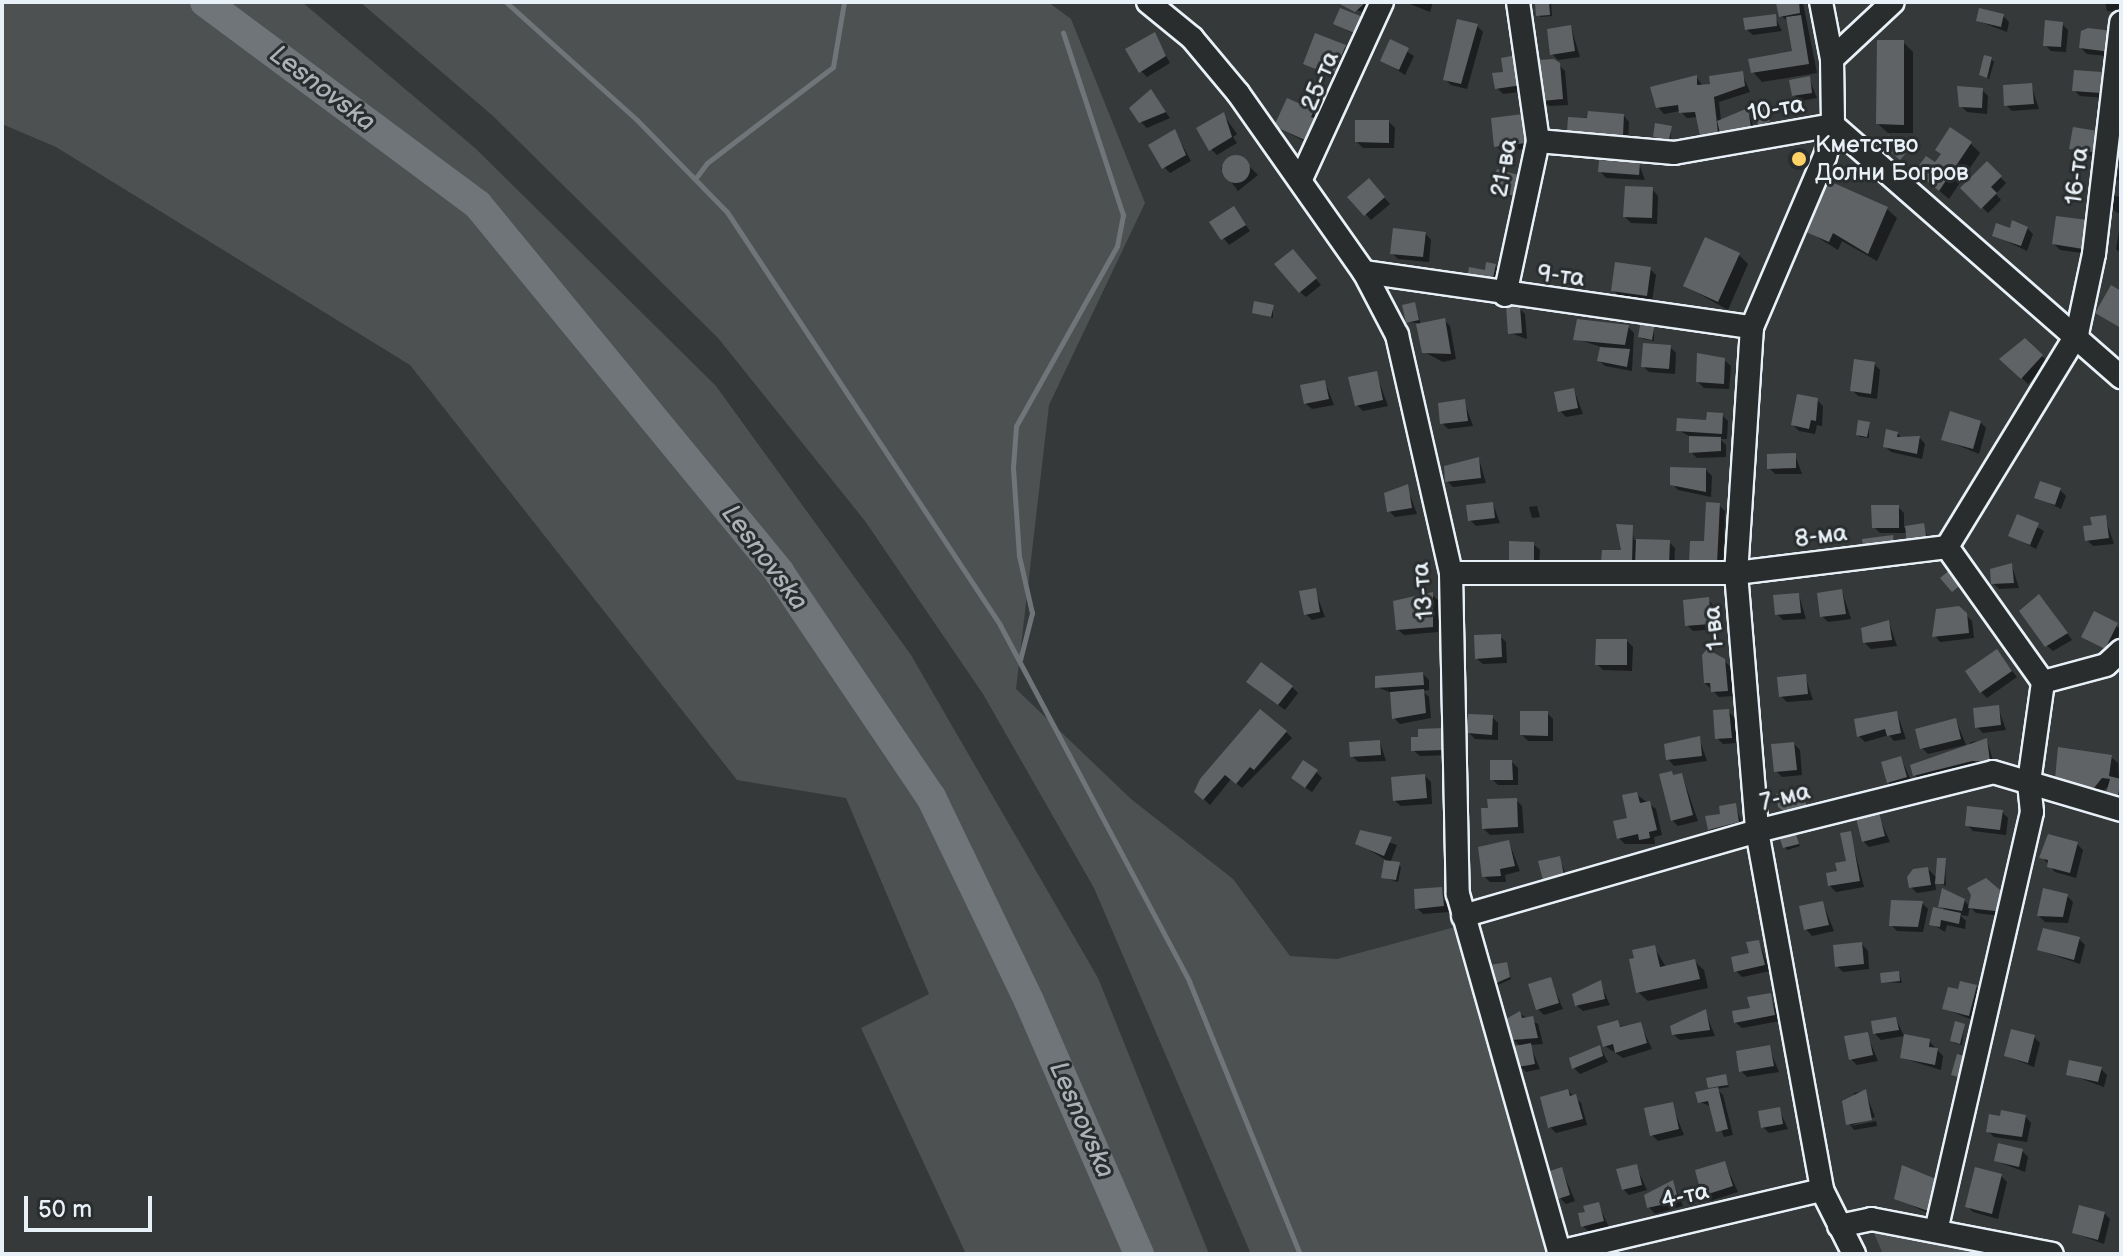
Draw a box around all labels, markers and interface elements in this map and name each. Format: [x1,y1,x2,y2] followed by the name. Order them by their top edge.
[263,39,381,139] water label: Lesnovska
[1295,47,1345,115] street label: 25-та
[1745,90,1807,128] street label: 10-та
[1815,131,1969,187] place label: Кметство Долни Богров
[1485,137,1523,199] street label: 21-ва
[2059,146,2095,206] street label: 16-та
[1790,150,1808,168] marker: Кметство Долни Богров
[1536,259,1586,293] street label: 9-та
[714,499,814,617] water label: Lesnovska
[1793,518,1849,554] street label: 8-ма
[1406,561,1440,621] street label: 13-та
[1698,604,1730,652] street label: 1-ва
[1757,777,1813,817] street label: 7-ма
[1042,1057,1120,1183] water label: Lesnovska
[1658,1177,1712,1215] street label: 4-та
[28,1180,156,1230] scale bar
[38,1195,92,1224] text: 50 m

